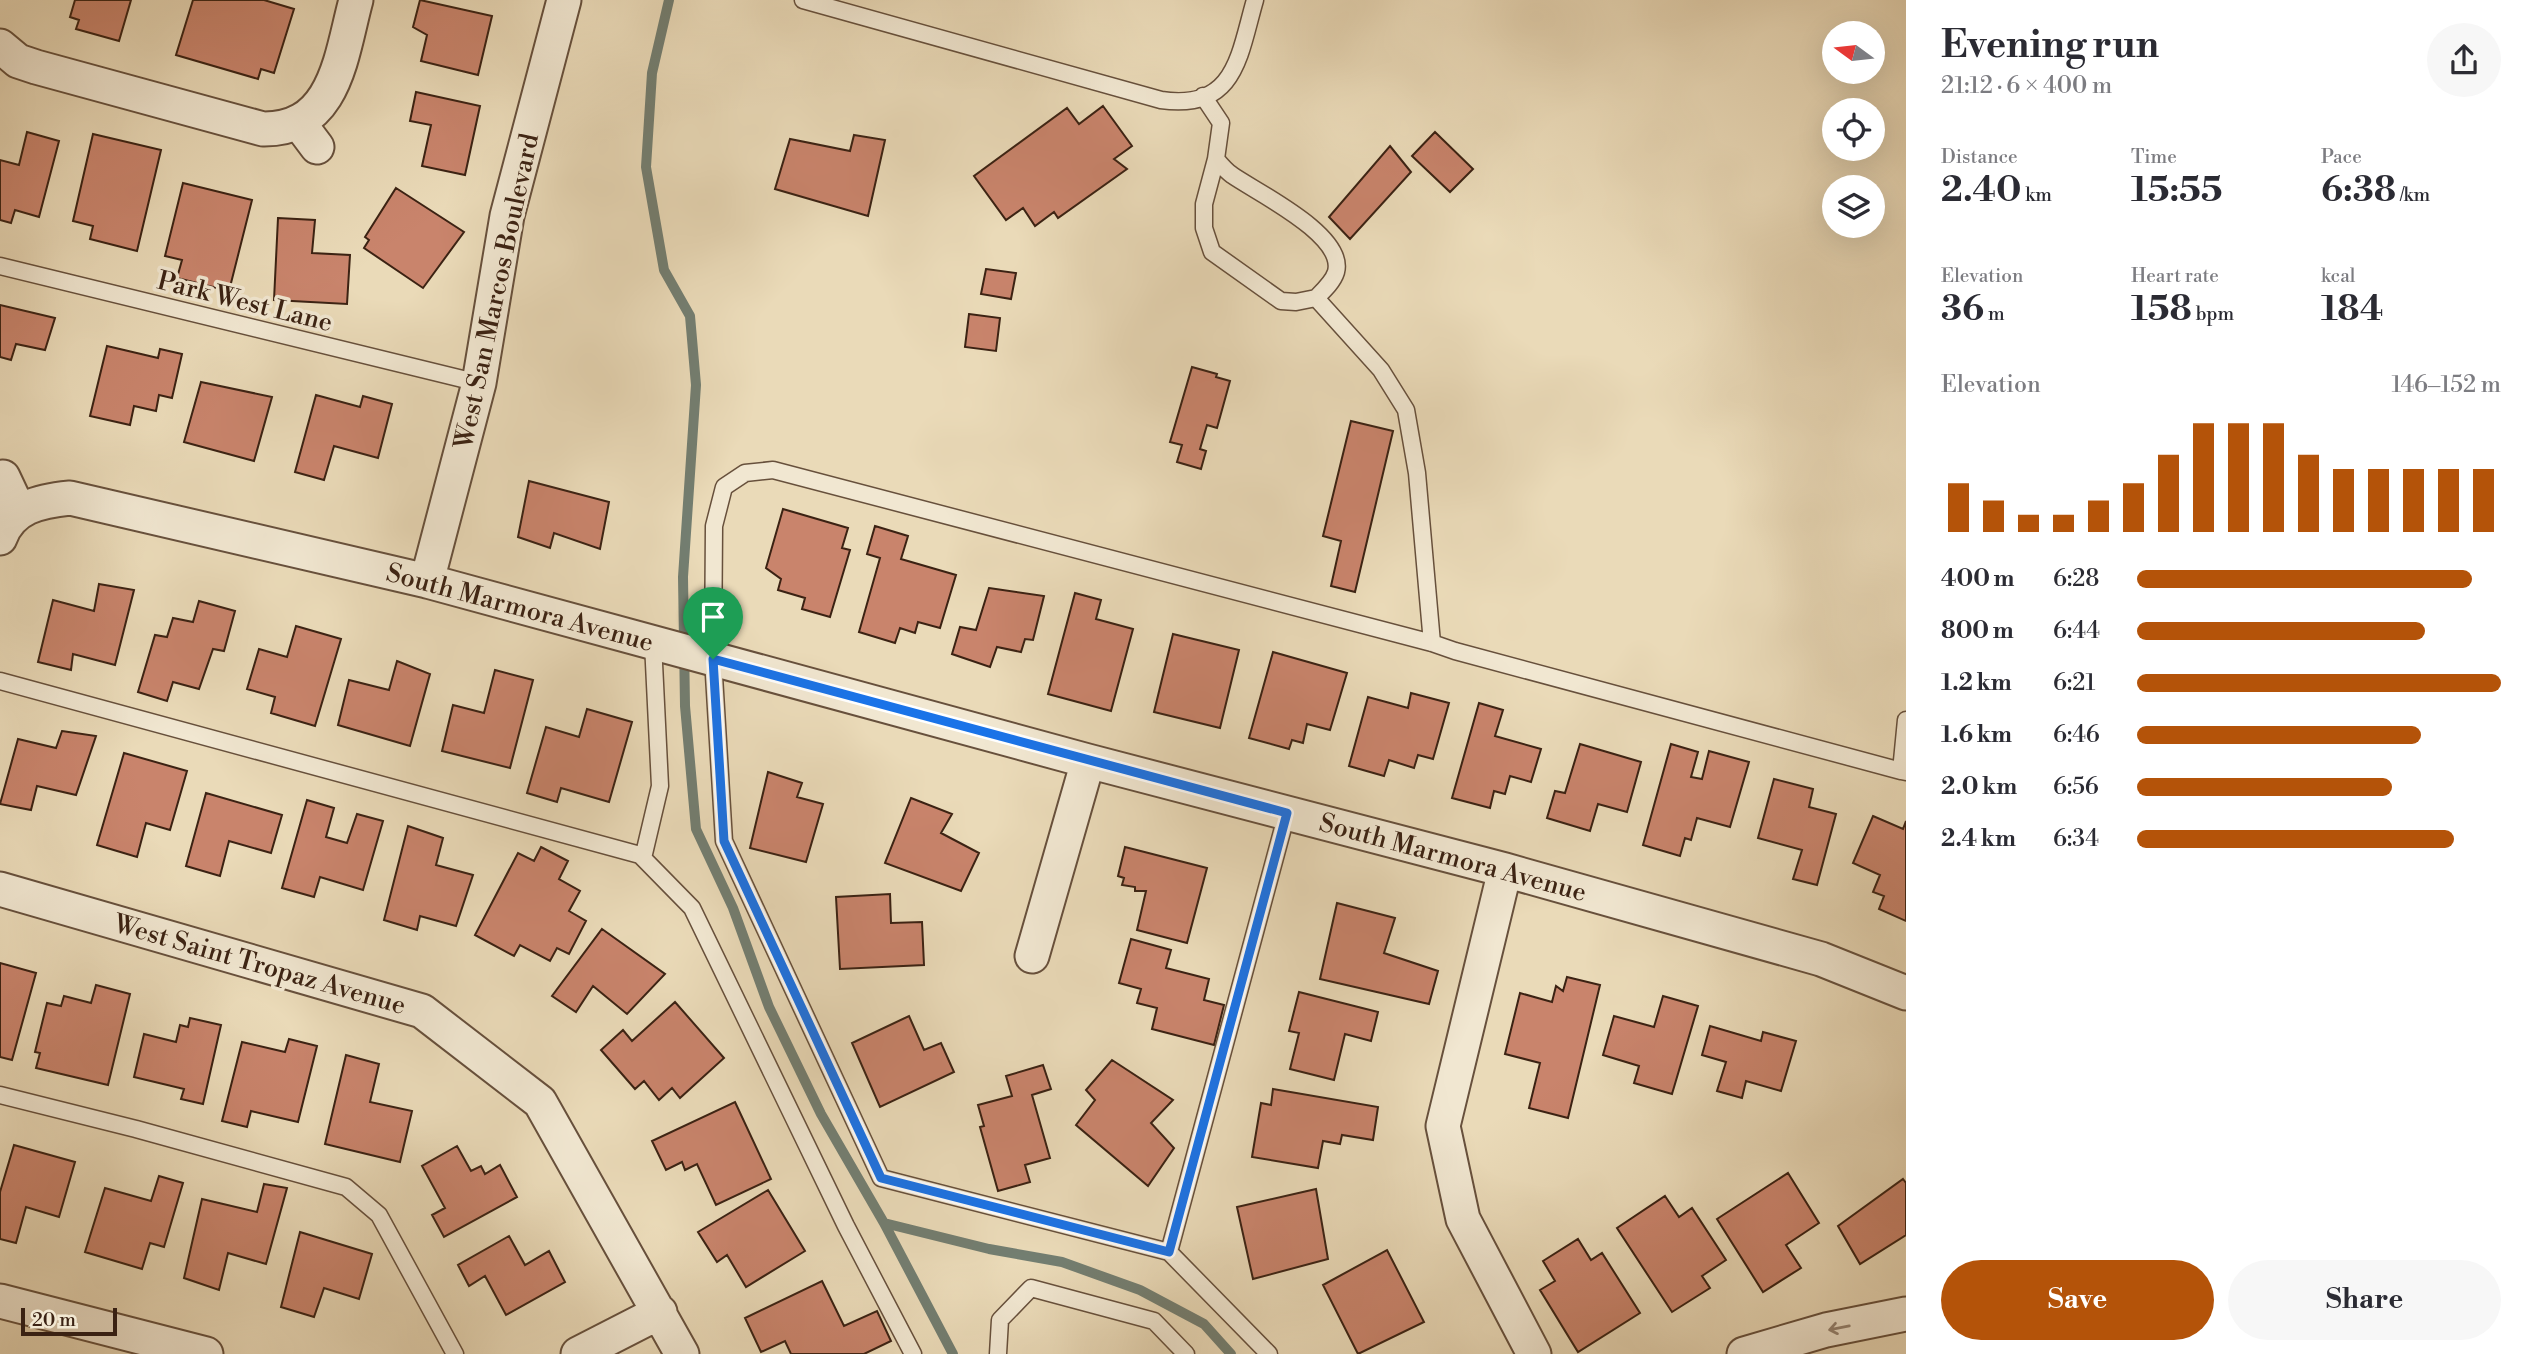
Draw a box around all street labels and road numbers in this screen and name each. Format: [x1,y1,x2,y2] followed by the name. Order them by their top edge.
[448,130,546,453] street label: West San Marcos Boulevard
[154,265,336,339] street label: Park West Lane
[383,557,657,659] street label: South Marmora Avenue
[1316,807,1590,909] street label: South Marmora Avenue
[109,908,409,1022] street label: West Saint Tropaz Avenue

